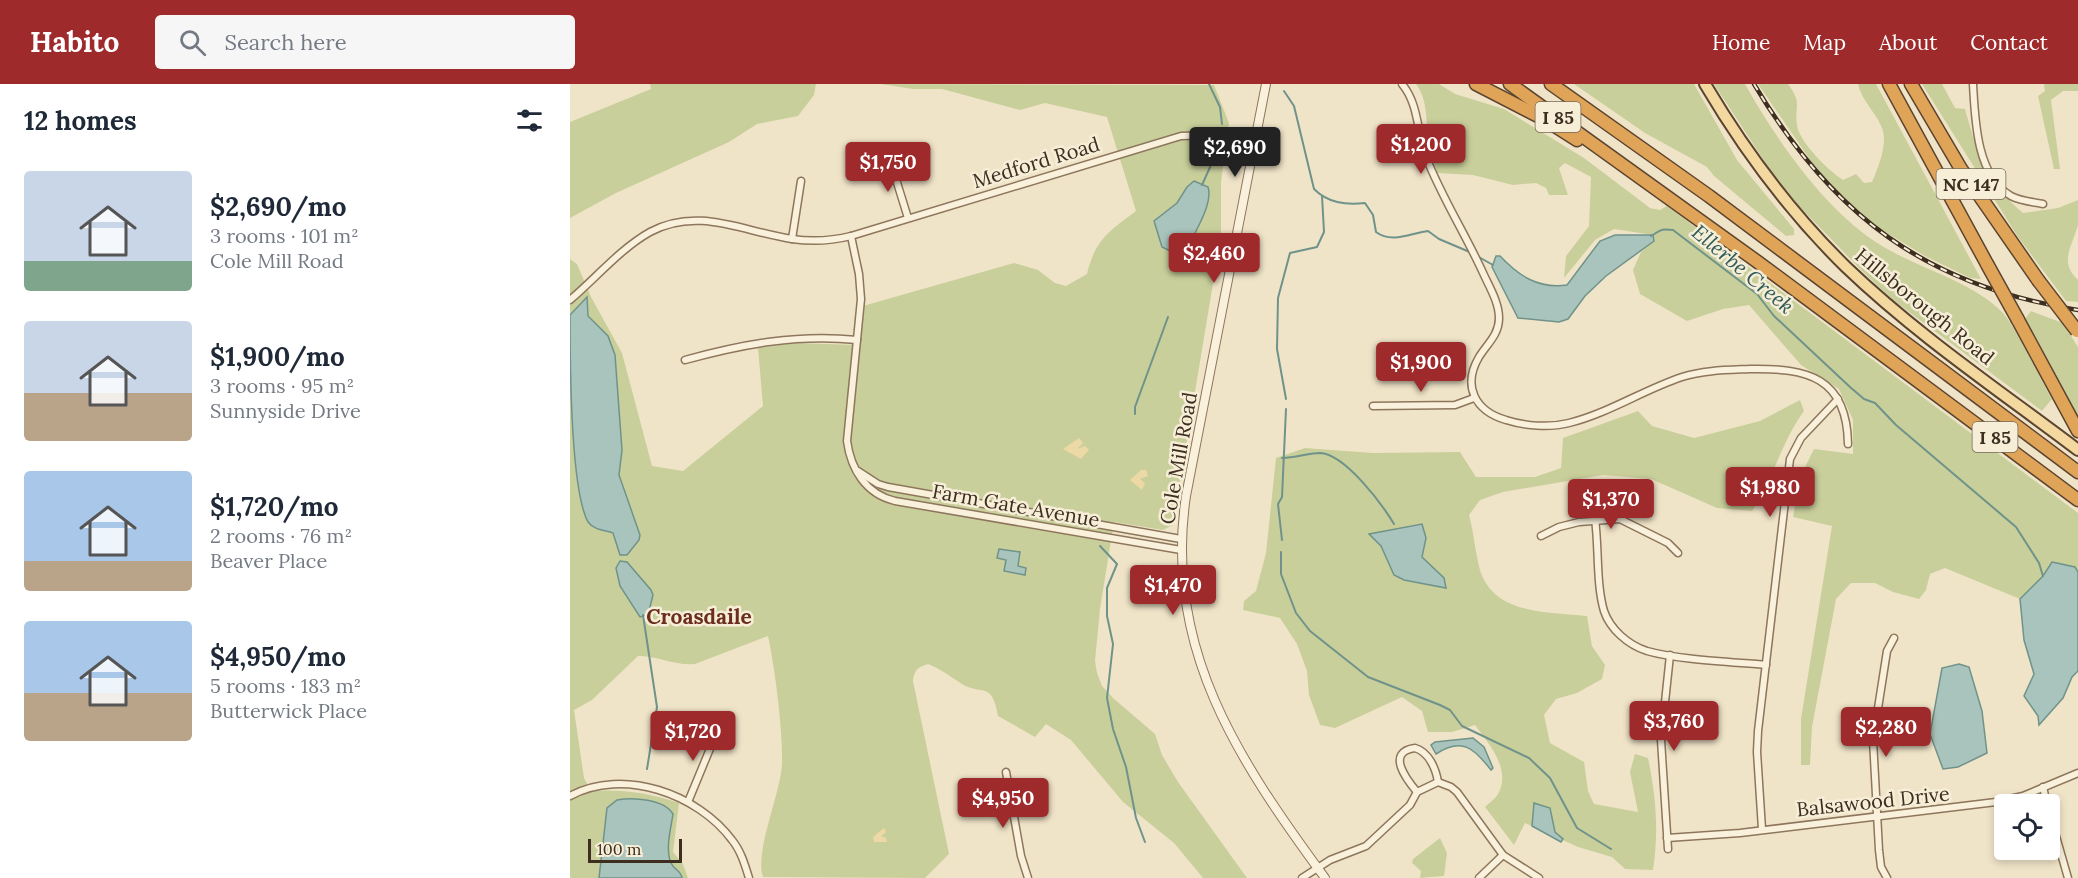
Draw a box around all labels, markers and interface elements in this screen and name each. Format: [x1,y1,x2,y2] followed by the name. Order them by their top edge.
[155,15,575,69] search box
[30,24,119,60] text: Habito
[176,26,209,59] icon: search
[224,28,347,56] text: Search here
[1712,29,1770,56] text: Home
[1803,29,1846,56] text: Map
[1879,29,1937,56] text: About
[1970,29,2048,56] text: Contact
[1536,102,1580,132] road number: I 85
[24,104,137,137] text: 12 homes
[513,104,546,137] icon: filters
[1372,124,1470,175] pin: $1,200
[1186,127,1284,178] pin: $2,690
[970,131,1103,193] street label: Medford Road
[1391,131,1451,156] text: $1,200
[1203,134,1267,159] text: $2,690
[839,142,937,193] pin: $1,750
[859,149,917,174] text: $1,750
[1936,169,2006,199] road number: NC 147
[210,190,346,223] text: $2,690/mo
[72,195,144,267] icon: home
[1686,218,1800,320] water label: Ellerbe Creek
[210,223,359,248] text: 3 rooms · 101 m²
[1165,233,1263,284] pin: $2,460
[1183,240,1245,265] text: $2,460
[1850,242,2000,370] street label: Hillsborough Road
[210,248,344,273] text: Cole Mill Road
[210,340,345,373] text: $1,900/mo
[1372,342,1470,393] pin: $1,900
[72,345,144,417] icon: home
[1390,349,1452,374] text: $1,900
[210,373,354,398] text: 3 rooms · 95 m²
[1154,390,1202,526] street label: Cole Mill Road
[210,398,361,423] text: Sunnyside Drive
[1972,422,2018,452] road number: I 85
[1721,467,1819,518] pin: $1,980
[1740,474,1800,499] text: $1,980
[930,478,1102,532] street label: Farm Gate Avenue
[1562,479,1660,530] pin: $1,370
[1582,486,1640,511] text: $1,370
[210,490,339,523] text: $1,720/mo
[72,495,144,567] icon: home
[210,523,352,548] text: 2 rooms · 76 m²
[210,548,327,573] text: Beaver Place
[1124,565,1222,616] pin: $1,470
[1144,572,1202,597] text: $1,470
[646,603,752,630] district label: Croasdaile
[210,640,346,673] text: $4,950/mo
[72,645,144,717] icon: home
[210,673,361,698] text: 5 rooms · 183 m²
[210,698,367,723] text: Butterwick Place
[1625,701,1723,752] pin: $3,760
[1837,707,1935,758] pin: $2,280
[1644,708,1704,733] text: $3,760
[644,711,742,762] pin: $1,720
[1855,714,1917,739] text: $2,280
[664,718,722,743] text: $1,720
[954,778,1052,829] pin: $4,950
[1795,781,1951,821] street label: Balsawood Drive
[972,785,1034,810] text: $4,950
[1994,794,2060,860] map controls
[1994,794,2060,860] button: locate
[588,836,682,864] scale bar
[597,839,641,859] text: 100 m

